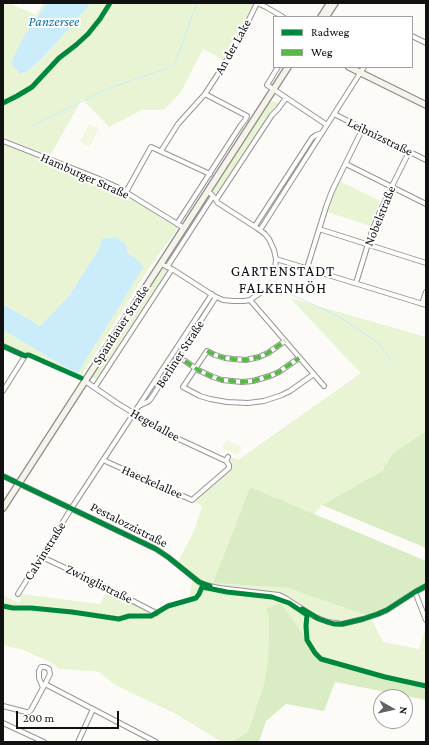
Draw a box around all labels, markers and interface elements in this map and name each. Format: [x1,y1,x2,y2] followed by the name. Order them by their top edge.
[29,14,79,30] water label: Panzersee
[273,16,413,68] legend
[211,17,255,77] street label: An der Lake
[311,25,349,39] text: Radweg
[311,45,333,59] text: Weg
[345,114,415,160] street label: Leibnizstraße
[38,149,132,203] street label: Hamburger Straße
[361,184,399,248] street label: Nobelstraße
[231,262,335,297] district label: GARTENSTADT FALKENHÖH
[89,282,153,368] street label: Spandauer Straße
[152,317,208,391] street label: Berliner Straße
[128,405,182,445] street label: Hegelallee
[119,462,185,502] street label: Haeckelallee
[88,499,170,551] street label: Pestalozzistraße
[21,519,69,583] street label: Calvinstraße
[63,561,135,607] street label: Zwinglistraße
[373,689,413,729] north arrow
[18,703,121,729] scale bar
[397,706,410,715] text: N
[23,711,54,725] text: 200 m

